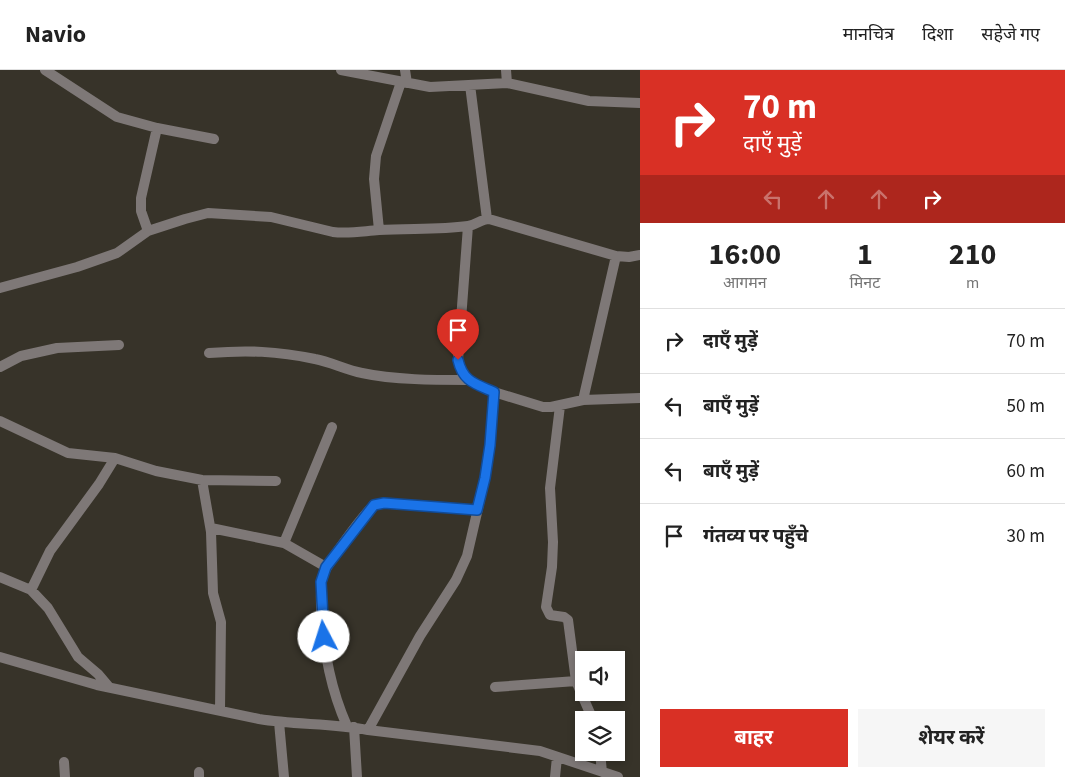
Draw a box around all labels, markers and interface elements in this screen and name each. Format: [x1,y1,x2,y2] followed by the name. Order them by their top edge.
[25,17,86,52] text: Navio
[843,22,894,47] text: मानचित्र
[922,22,953,47] text: दिशा
[981,22,1040,47] text: सहेजे गए
[743,82,817,132] text: 70 m
[660,90,725,155] icon: right
[743,128,802,160] text: दाएँ मुड़ें
[759,185,787,213] icon: left
[812,185,840,213] icon: ahead
[865,185,893,213] icon: ahead
[918,185,946,213] icon: right
[709,233,781,276] text: 16:00
[857,233,873,276] text: 1
[949,233,996,276] text: 210
[723,272,767,294] text: आगमन
[850,272,880,294] text: मिनट
[966,272,979,294] text: m
[437,309,479,360] pin
[444,316,472,344] icon: arrive
[660,327,688,355] icon: right
[703,328,758,355] text: दाएँ मुड़ें
[1007,328,1045,355] text: 70 m
[660,392,688,420] icon: left
[703,393,759,420] text: बाएँ मुड़ें
[1007,393,1045,420] text: 50 m
[660,457,688,485] icon: left
[703,458,759,485] text: बाएँ मुड़ें
[1007,458,1045,485] text: 60 m
[660,522,688,550] icon: arrive
[703,523,808,550] text: गंतव्य पर पहुँचे
[1007,523,1045,550] text: 30 m
[297,610,349,662] position arrow
[575,651,625,761] map controls
[575,651,625,701] button: sound
[660,709,848,767] button: बाहर
[858,709,1045,767] button: शेयर करें
[575,711,625,761] button: layers

